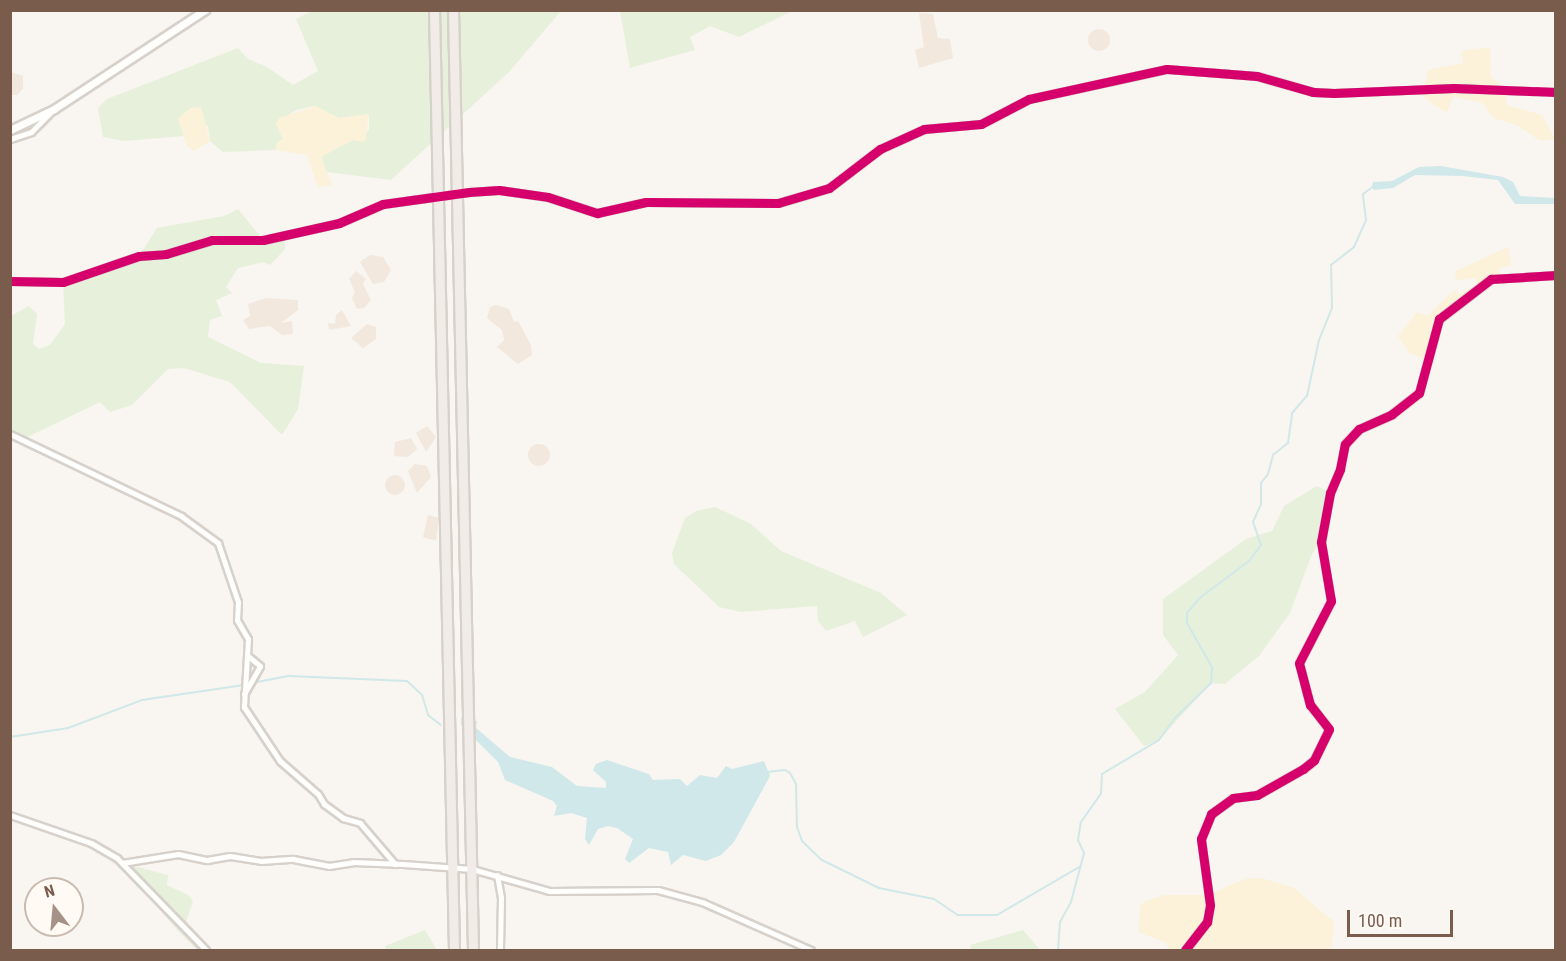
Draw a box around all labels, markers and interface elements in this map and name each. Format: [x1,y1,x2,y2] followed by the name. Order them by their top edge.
[24,877,84,937] north arrow
[42,881,57,902] text: N
[1350,898,1456,936] scale bar
[1358,910,1402,931] text: 100 m

